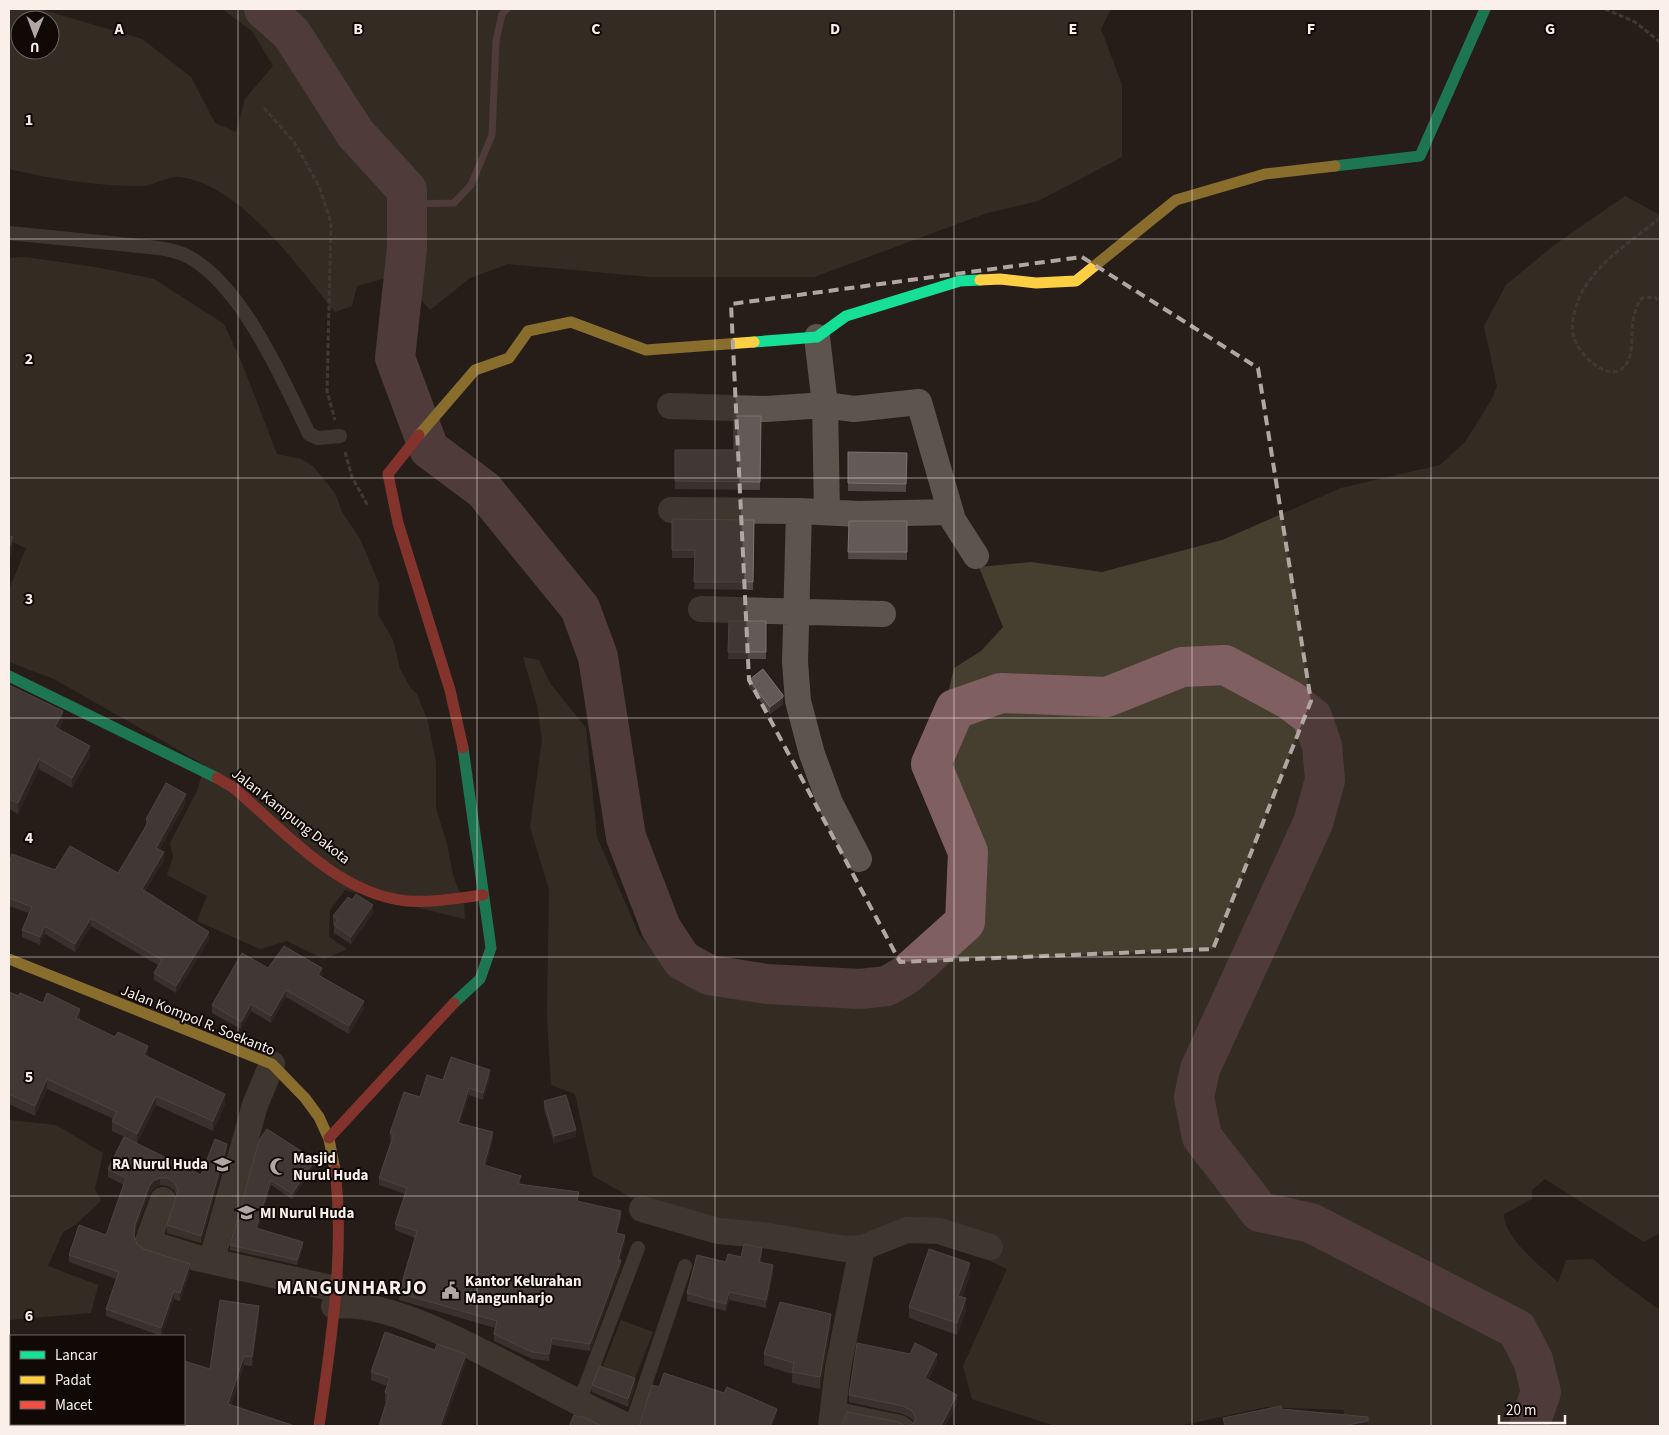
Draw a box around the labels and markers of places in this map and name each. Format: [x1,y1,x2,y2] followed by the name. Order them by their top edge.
[293,1148,369,1186] place label: Masjid Nurul Huda
[112,1154,208,1175] place label: RA Nurul Huda
[212,1154,232,1174] school or university icon: RA Nurul Huda
[269,1157,289,1177] mosque icon: Masjid Nurul Huda
[236,1203,256,1223] school or university icon: MI Nurul Huda
[260,1203,354,1224] place label: MI Nurul Huda
[465,1271,582,1309] place label: Kantor Kelurahan Mangunharjo
[441,1280,461,1300] public building icon: Kantor Kelurahan Mangunharjo

